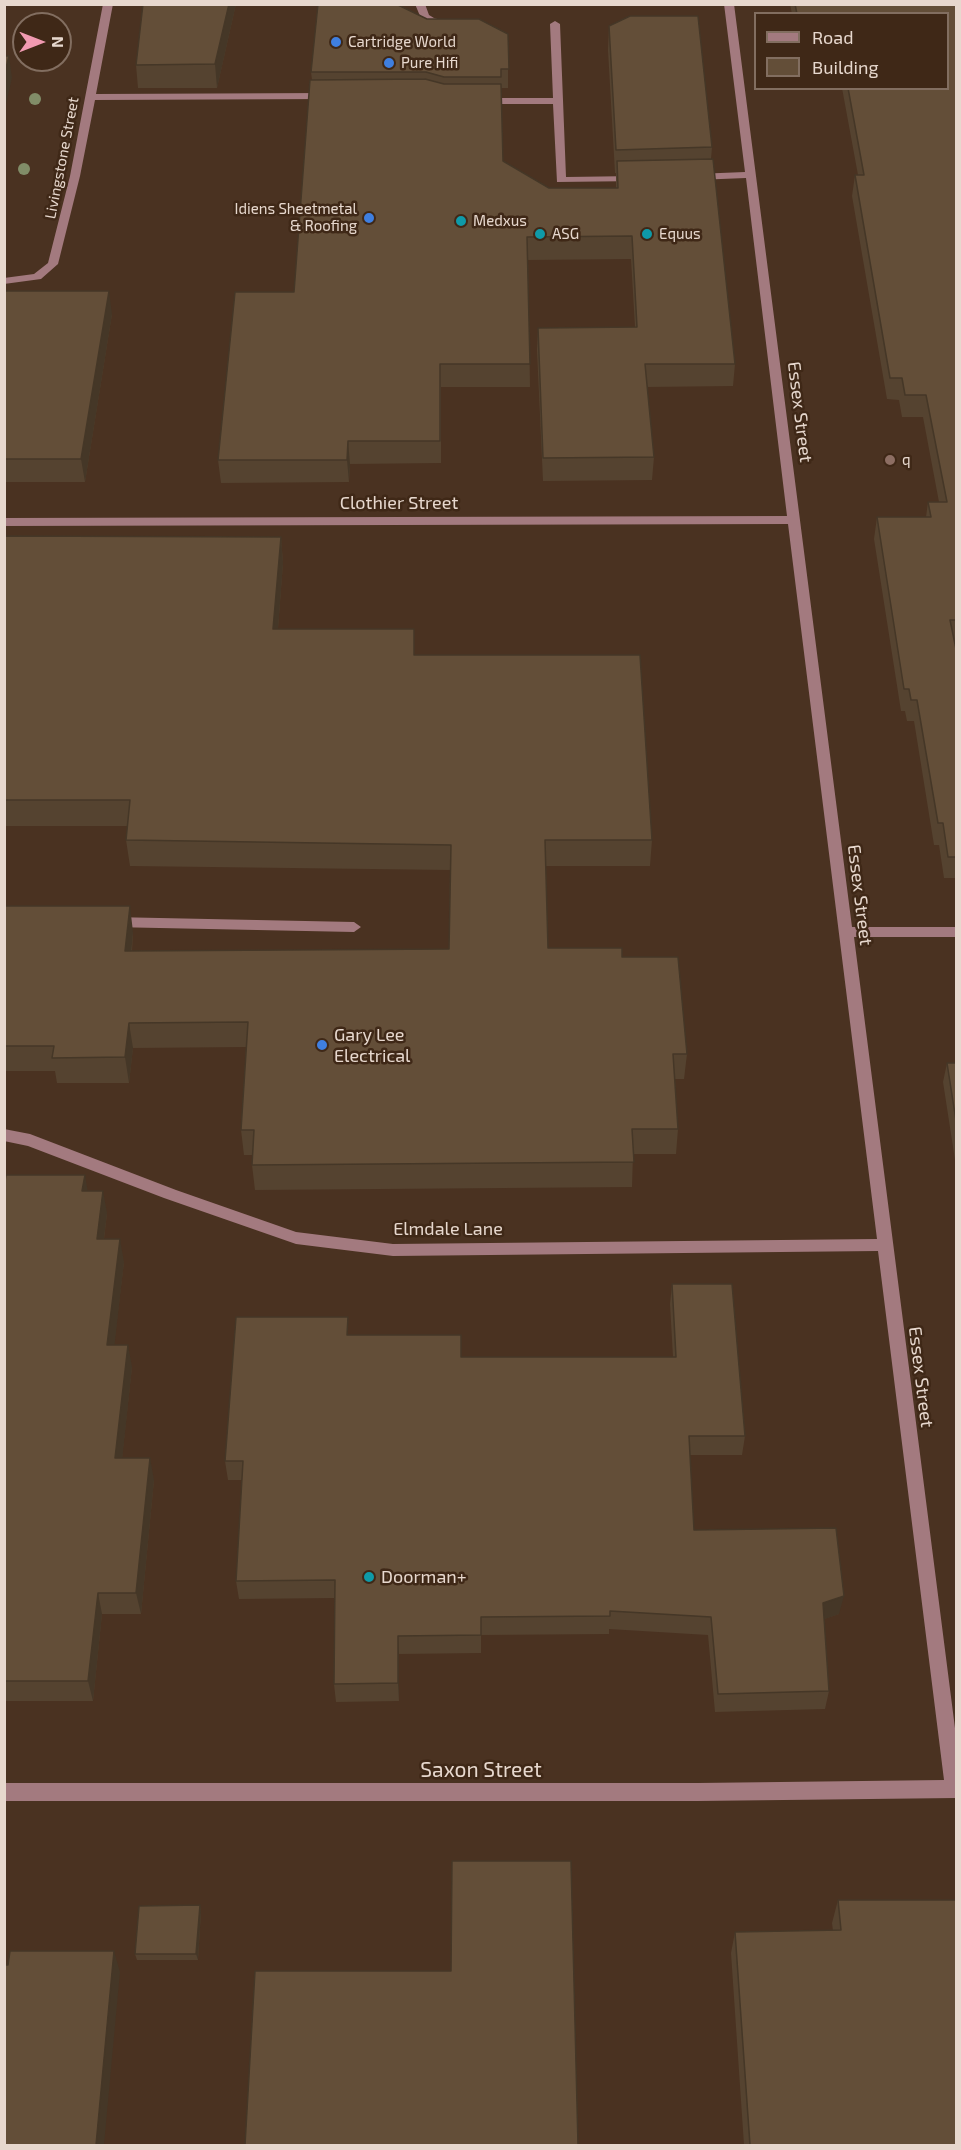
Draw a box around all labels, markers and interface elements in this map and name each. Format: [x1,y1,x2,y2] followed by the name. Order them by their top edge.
[12,12,72,72] north arrow
[754,12,949,90] legend
[812,26,853,48] text: Road
[348,33,456,51] place label: Cartridge World
[329,35,343,49] marker: Cartridge World
[49,36,68,48] text: N
[401,54,458,72] place label: Pure Hifi
[382,56,396,70] marker: Pure Hifi
[812,56,879,78] text: Building
[41,96,83,220] street label: Livingstone Street
[234,200,357,235] place label: Idiens Sheetmetal & Roofing
[362,211,376,225] marker: Idiens Sheetmetal & Roofing
[473,212,527,230] place label: Medxus
[454,214,468,228] marker: Medxus
[552,225,579,243] place label: ASG
[659,225,701,243] place label: Equus
[533,227,547,241] marker: ASG
[640,227,654,241] marker: Equus
[783,360,817,464] street label: Essex Street
[902,451,911,469] place label: q
[883,453,897,467] marker: q
[340,492,458,514] street label: Clothier Street
[843,843,877,947] street label: Essex Street
[334,1024,410,1066] place label: Gary Lee Electrical
[315,1038,329,1052] marker: Gary Lee Electrical
[393,1218,503,1240] street label: Elmdale Lane
[904,1325,938,1429] street label: Essex Street
[381,1566,467,1588] place label: Doorman+
[362,1570,376,1584] marker: Doorman+
[420,1757,542,1783] street label: Saxon Street

